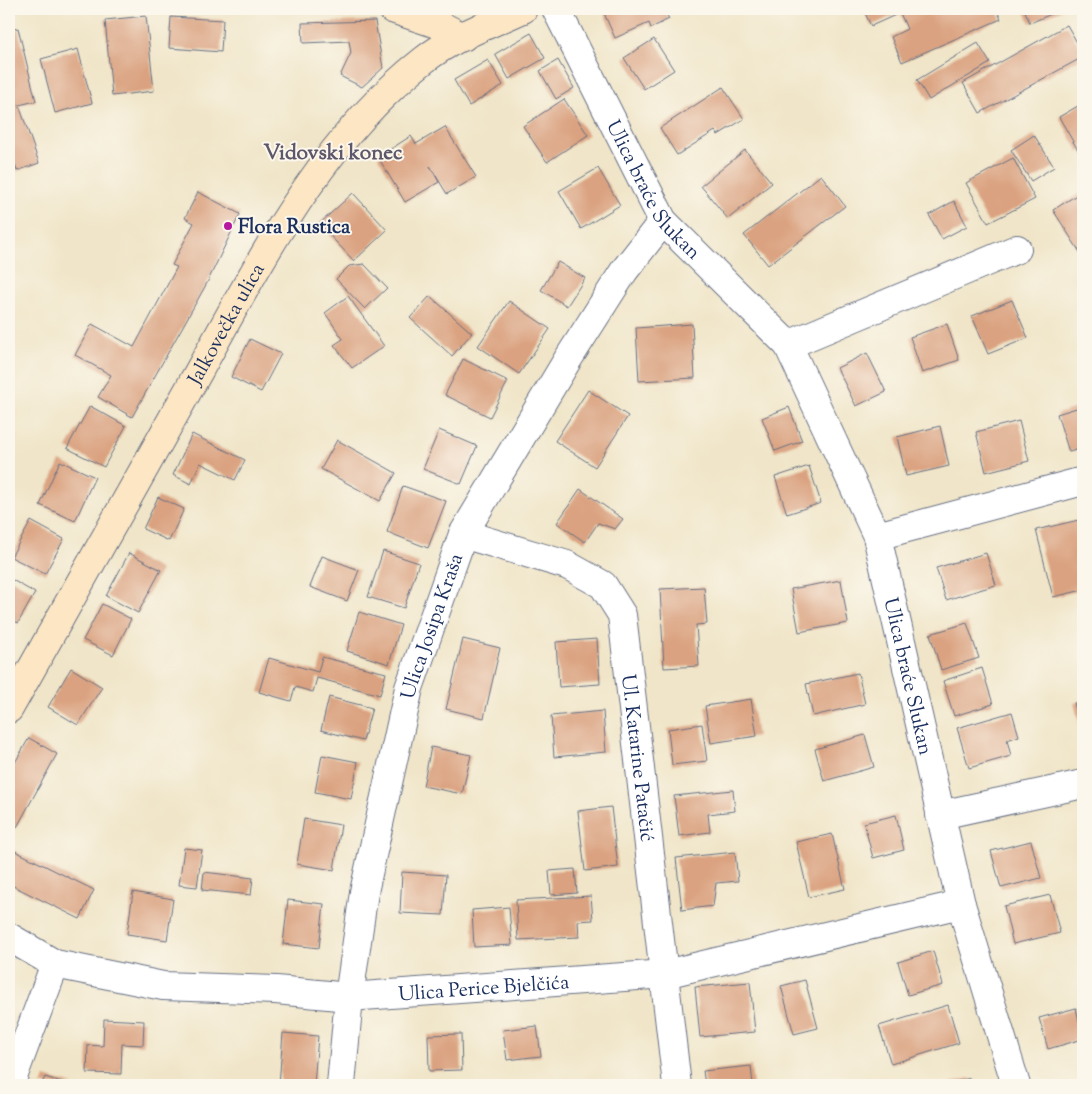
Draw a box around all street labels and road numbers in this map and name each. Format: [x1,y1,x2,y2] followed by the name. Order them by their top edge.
[597,116,706,268] street label: Ulica braće Slukan
[181,259,273,392] street label: Jalkovečka ulica
[395,550,472,702] street label: Ulica Josipa Kraša
[875,595,939,759] street label: Ulica braće Slukan
[612,673,660,843] street label: Ul. Katarine Patačić
[397,969,570,1010] street label: Ulica Perice Bjelčića

